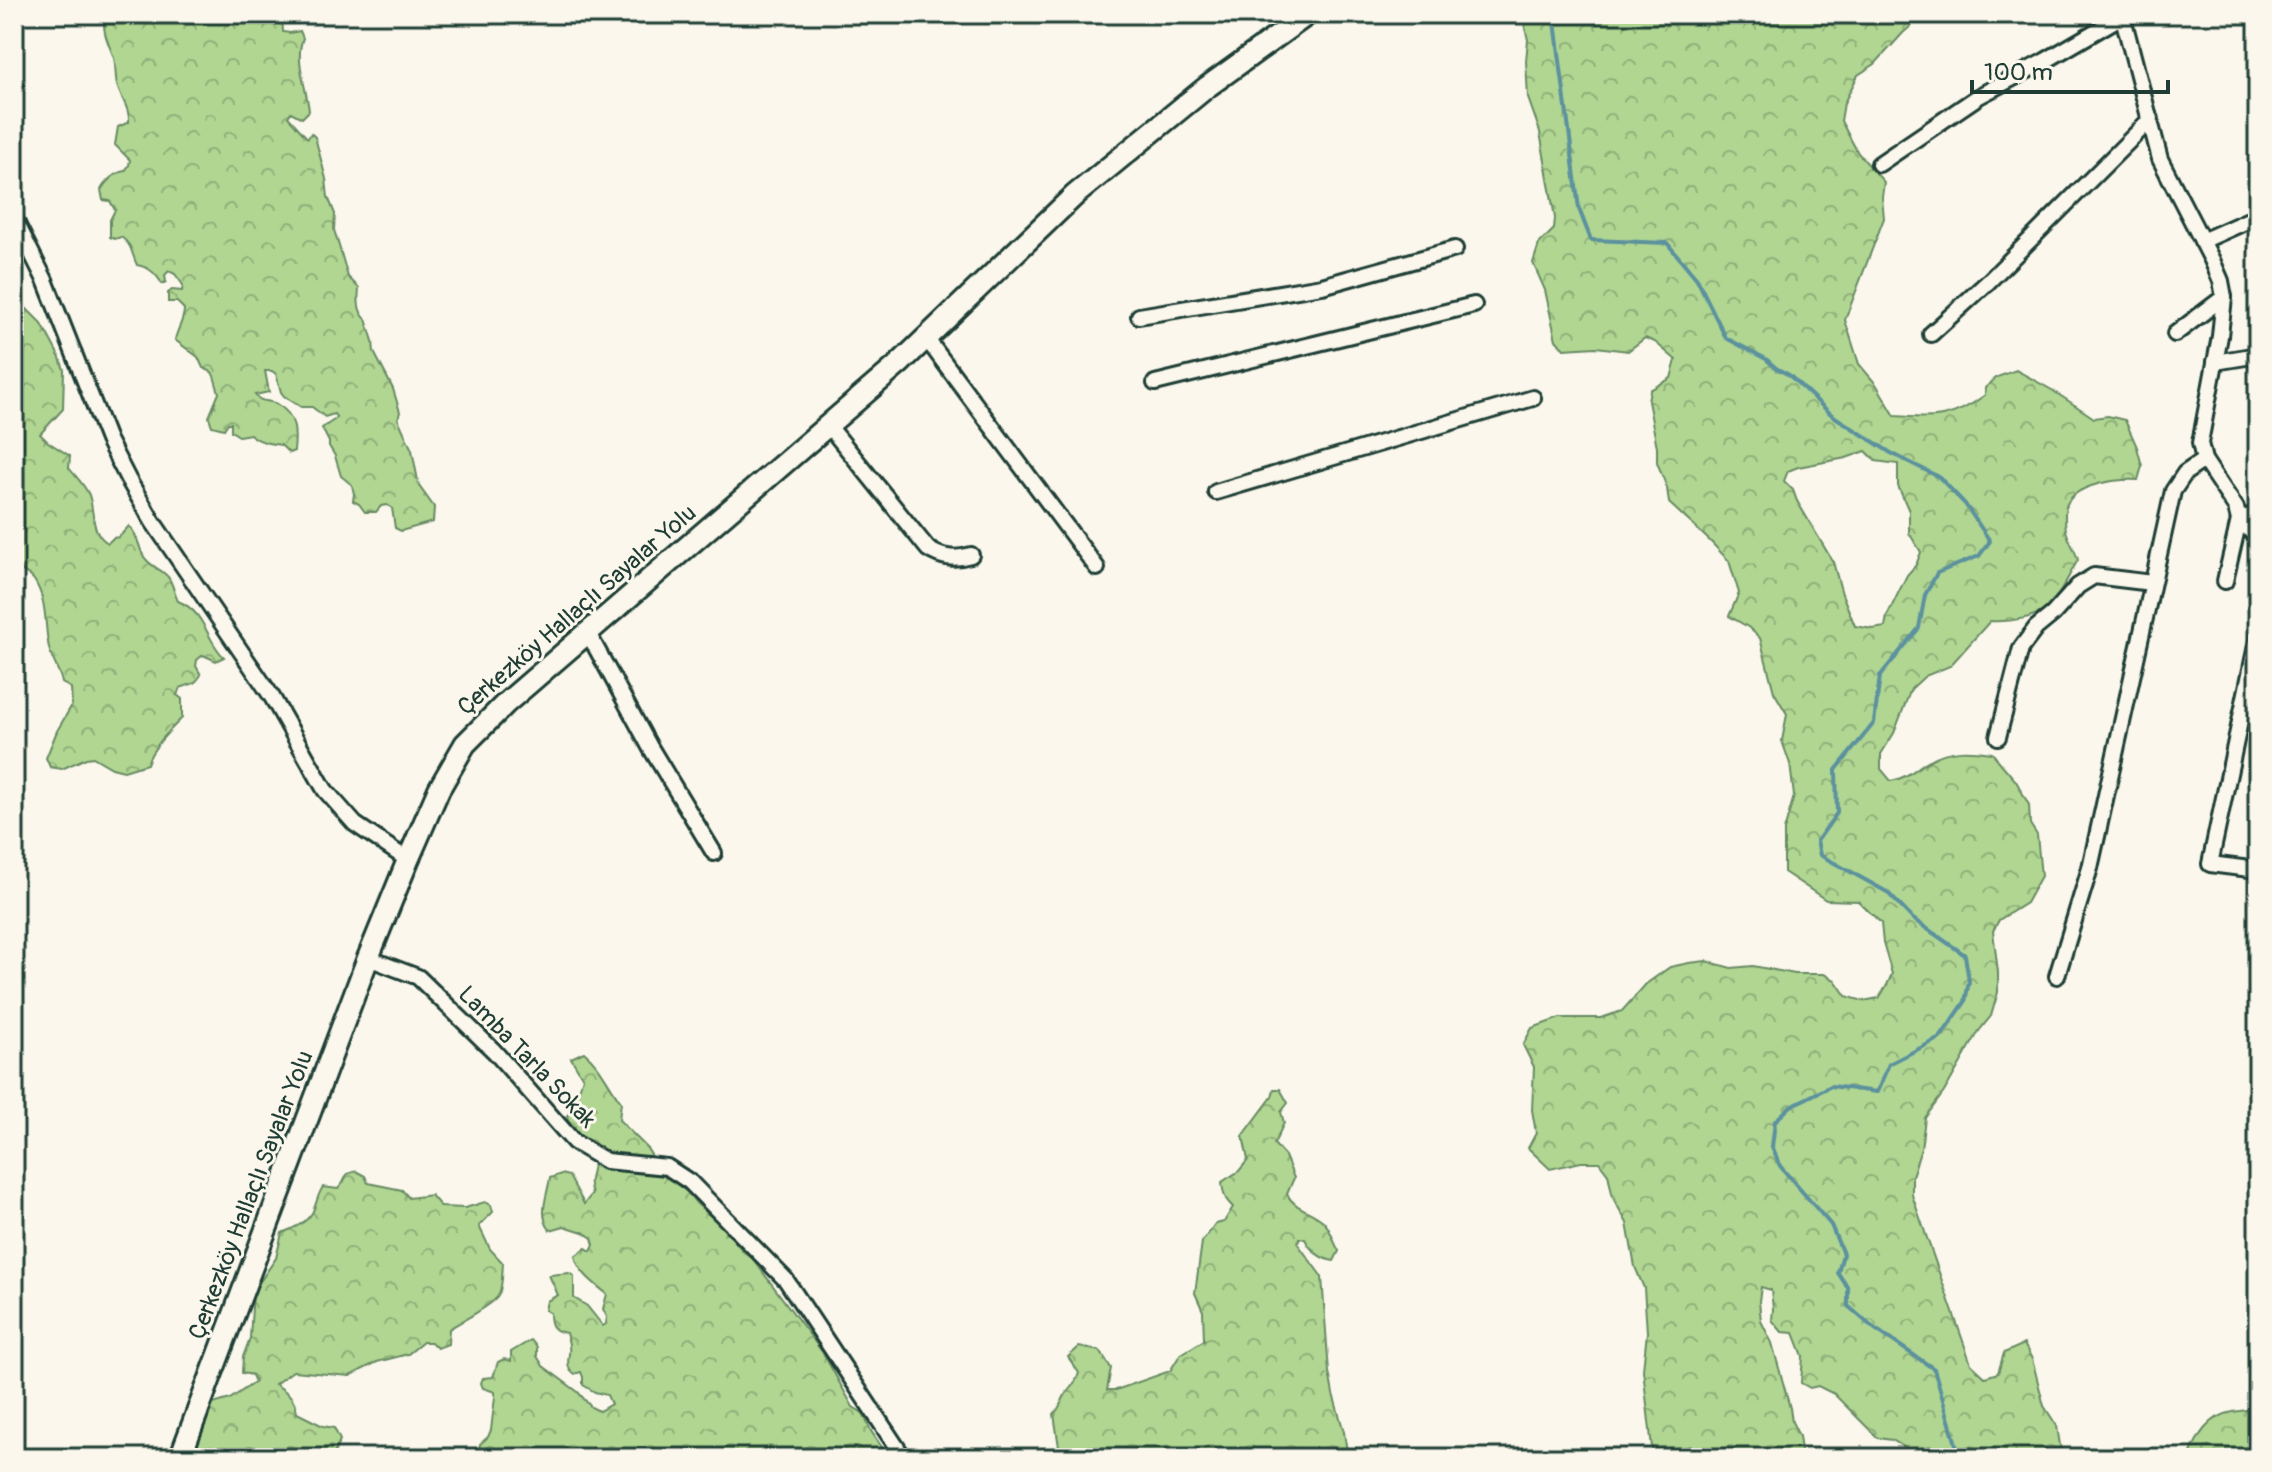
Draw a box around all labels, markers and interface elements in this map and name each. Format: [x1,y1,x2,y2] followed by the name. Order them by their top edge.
[1972,44,2168,94] scale bar
[1984,58,2053,87] text: 100 m
[452,498,702,722] street label: Çerkezköy Hallaçlı Sayalar Yolu
[452,980,602,1134] street label: Lamba Tarla Sokak
[182,1047,320,1343] street label: Çerkezköy Hallaçlı Sayalar Yolu

